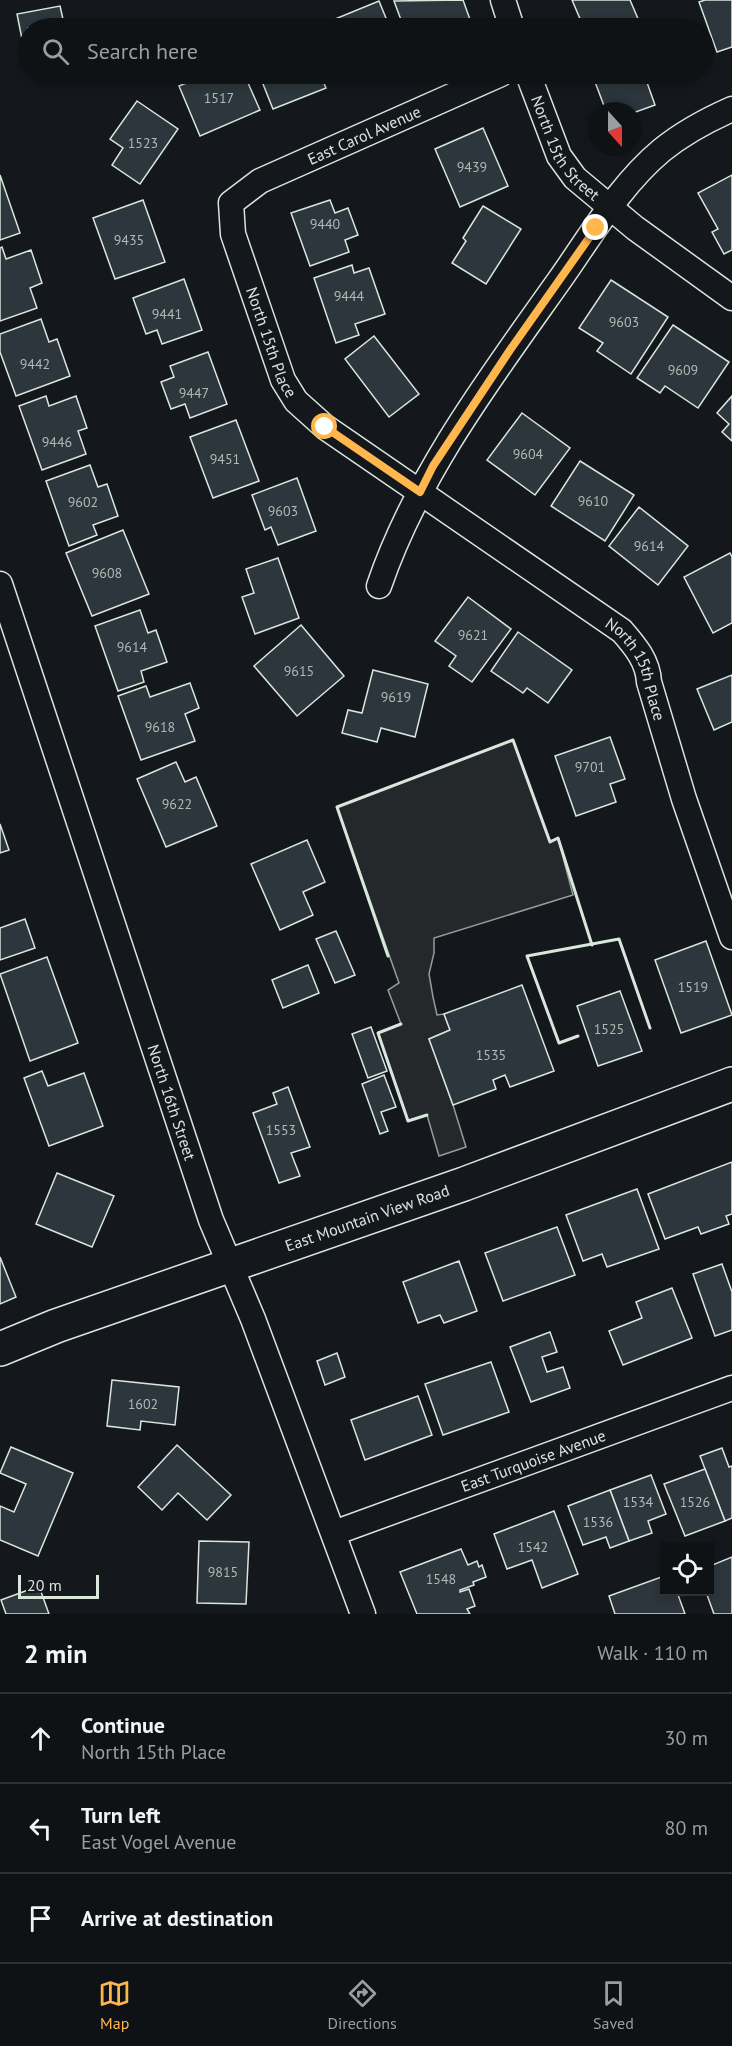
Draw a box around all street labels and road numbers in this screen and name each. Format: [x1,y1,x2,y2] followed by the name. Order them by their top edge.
[527,93,604,205] street label: North 15th Street
[304,101,424,169] street label: East Carol Avenue
[242,284,301,401] street label: North 15th Place
[602,613,670,723] street label: North 15th Place
[143,1042,201,1163] street label: North 16th Street
[282,1180,452,1256] street label: East Mountain View Road
[458,1425,608,1496] street label: East Turquoise Avenue

